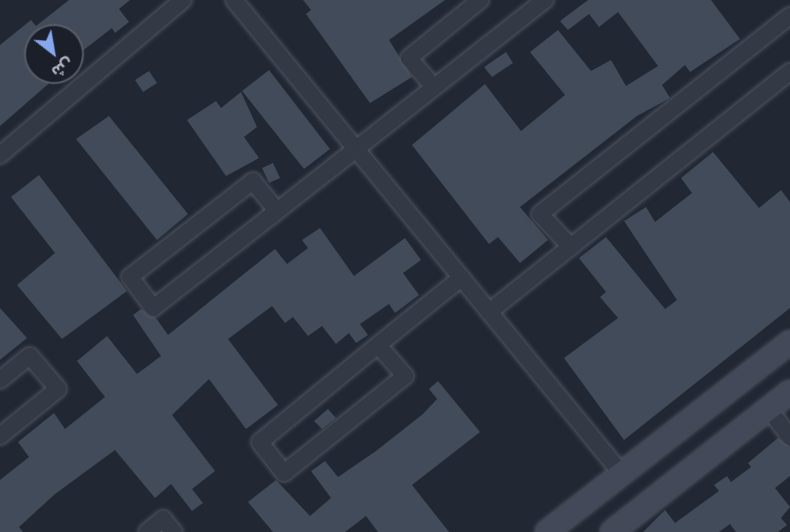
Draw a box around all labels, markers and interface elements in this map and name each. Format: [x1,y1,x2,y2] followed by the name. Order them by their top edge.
[24,24,84,84] north arrow
[47,53,78,84] text: ش

